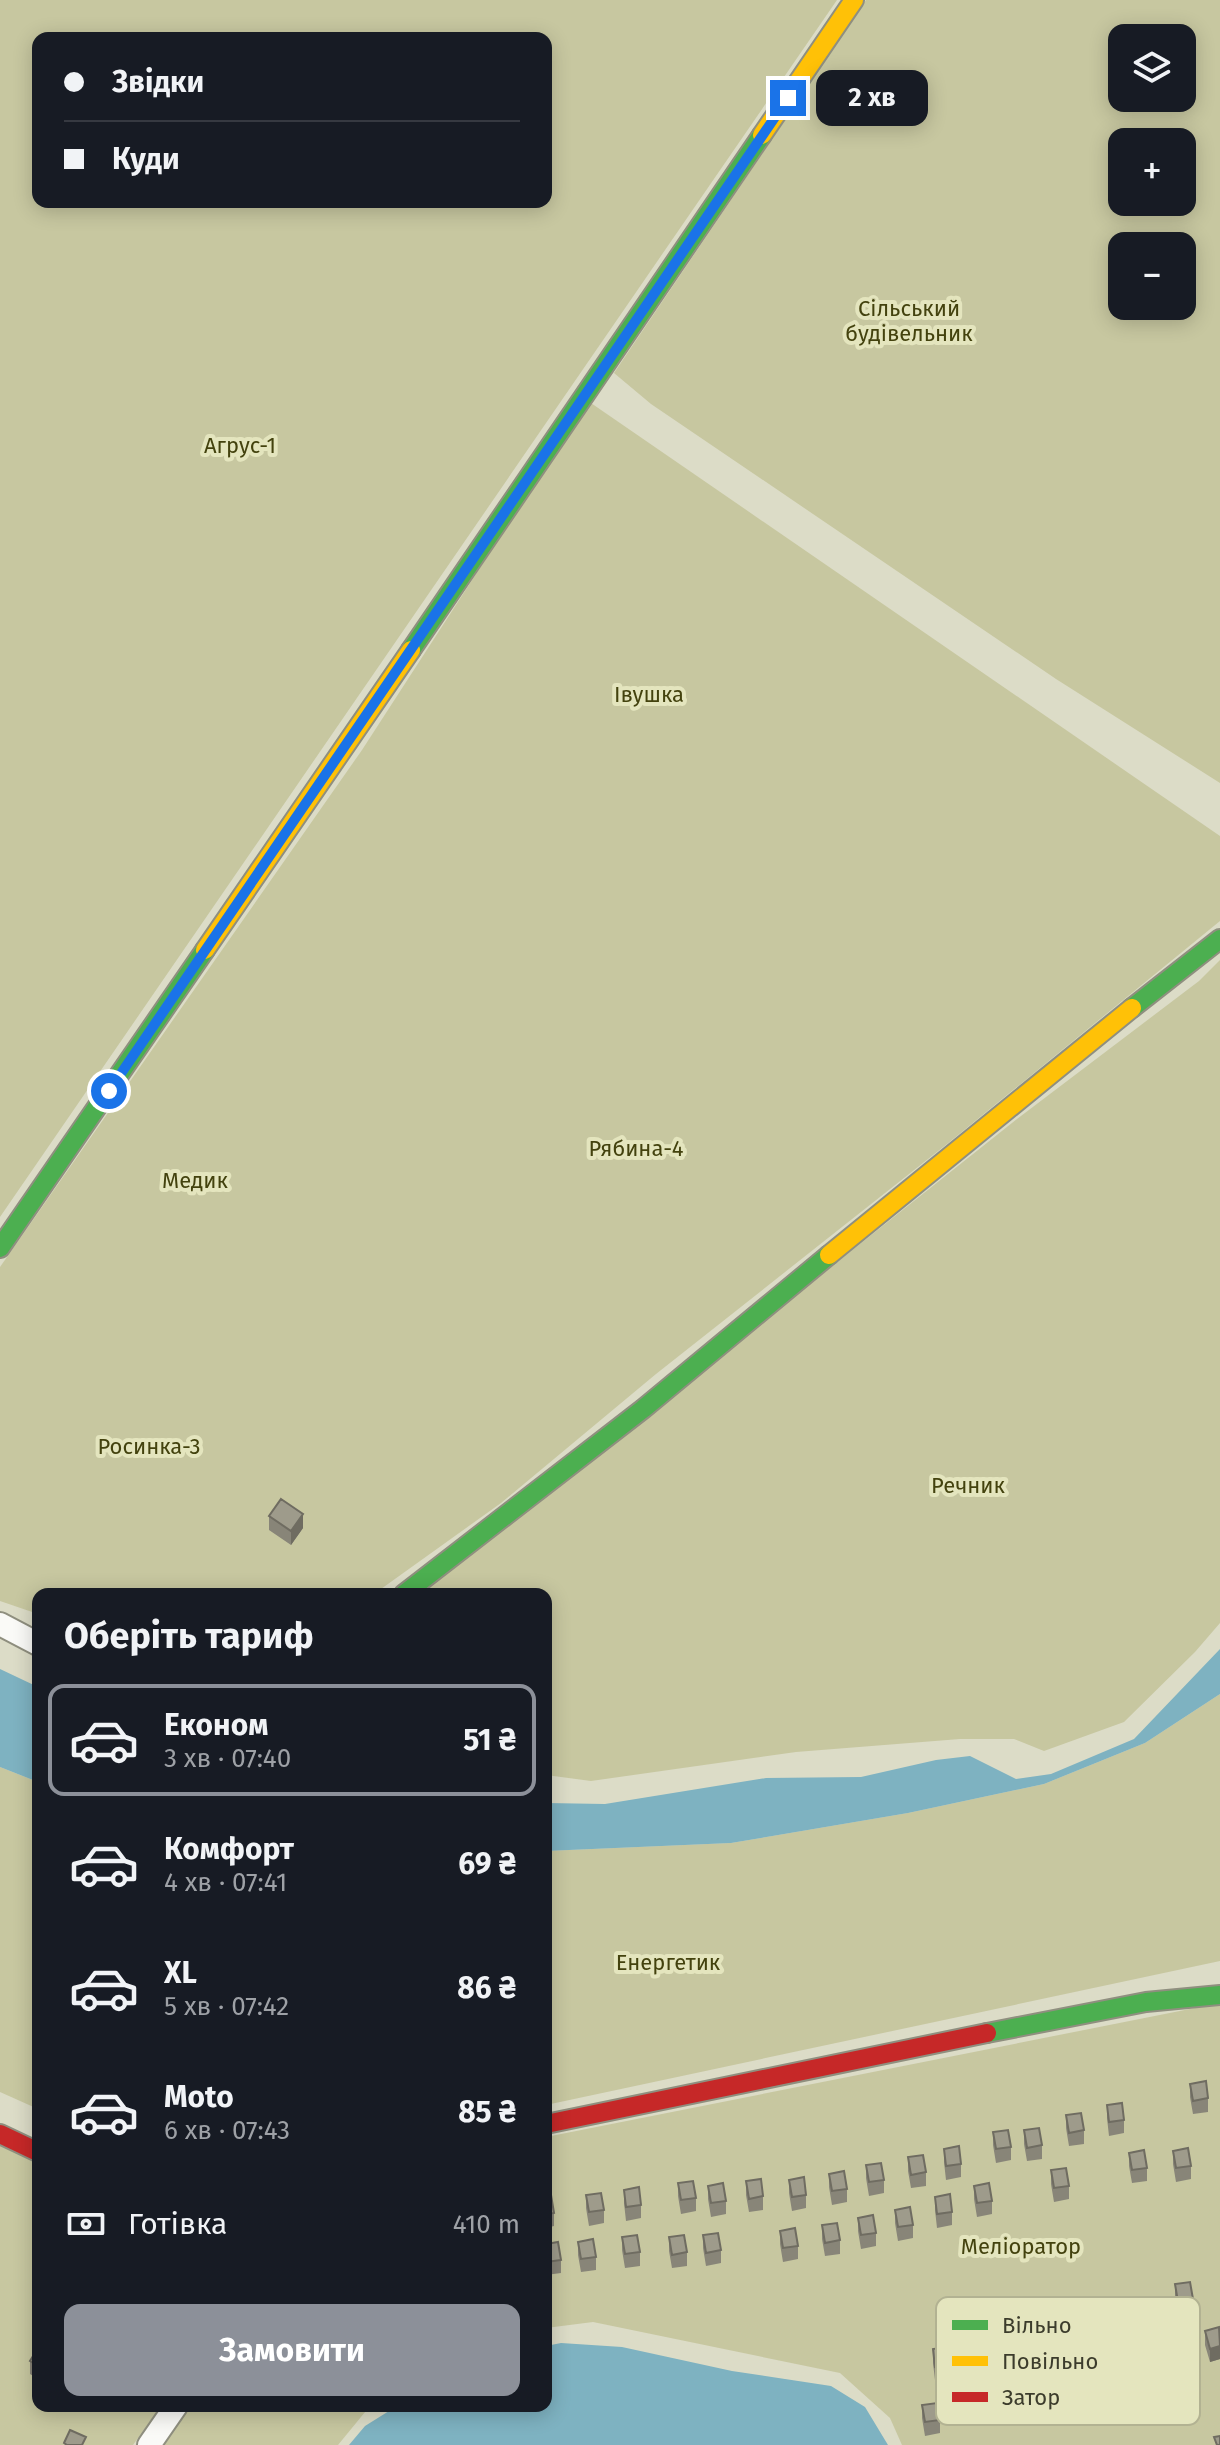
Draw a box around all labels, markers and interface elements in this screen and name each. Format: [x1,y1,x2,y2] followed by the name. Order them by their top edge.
[1108,24,1196,320] map controls
[1108,24,1196,112] button: layers
[112,64,204,100] text: Звідки
[816,70,928,126] callout: 2 хв
[770,80,806,116] route end
[848,82,896,113] text: 2 хв
[1108,128,1196,216] button: +
[112,141,180,177] text: Куди
[1108,232,1196,320] button: −
[845,295,973,347] park label: Сільський будівельник
[204,432,276,459] park label: Агрус-1
[614,681,684,708] park label: Івушка
[91,1073,127,1109] route start
[588,1135,684,1162] park label: Рябина-4
[162,1167,228,1194] park label: Медик
[97,1433,201,1460] park label: Росинка-3
[931,1472,1006,1499] park label: Речник
[64,1614,314,1658] text: Оберіть тариф
[68,1704,140,1776] icon: car
[164,1707,268,1743] text: Економ
[463,1722,516,1758] text: 51 ₴
[164,1743,291,1774] text: 3 хв · 07:40
[68,1828,140,1900] icon: car
[164,1831,294,1867] text: Комфорт
[458,1846,516,1882] text: 69 ₴
[164,1867,287,1898] text: 4 хв · 07:41
[616,1949,721,1976] park label: Енергетик
[68,1952,140,2024] icon: car
[164,1955,197,1991] text: XL
[457,1970,516,2006] text: 86 ₴
[164,1991,289,2022] text: 5 хв · 07:42
[68,2076,140,2148] icon: car
[164,2079,234,2115] text: Moto
[458,2094,516,2130] text: 85 ₴
[164,2115,290,2146] text: 6 хв · 07:43
[64,2202,108,2246] icon: cash
[128,2206,227,2242] text: Готівка
[453,2209,520,2240] text: 410 m
[961,2233,1081,2260] park label: Меліоратор
[936,2297,1200,2425] legend
[64,2304,520,2396] button: Замовити
[1002,2312,1072,2339] text: Вільно
[1002,2348,1098,2375] text: Повільно
[1002,2384,1060,2411] text: Затор

